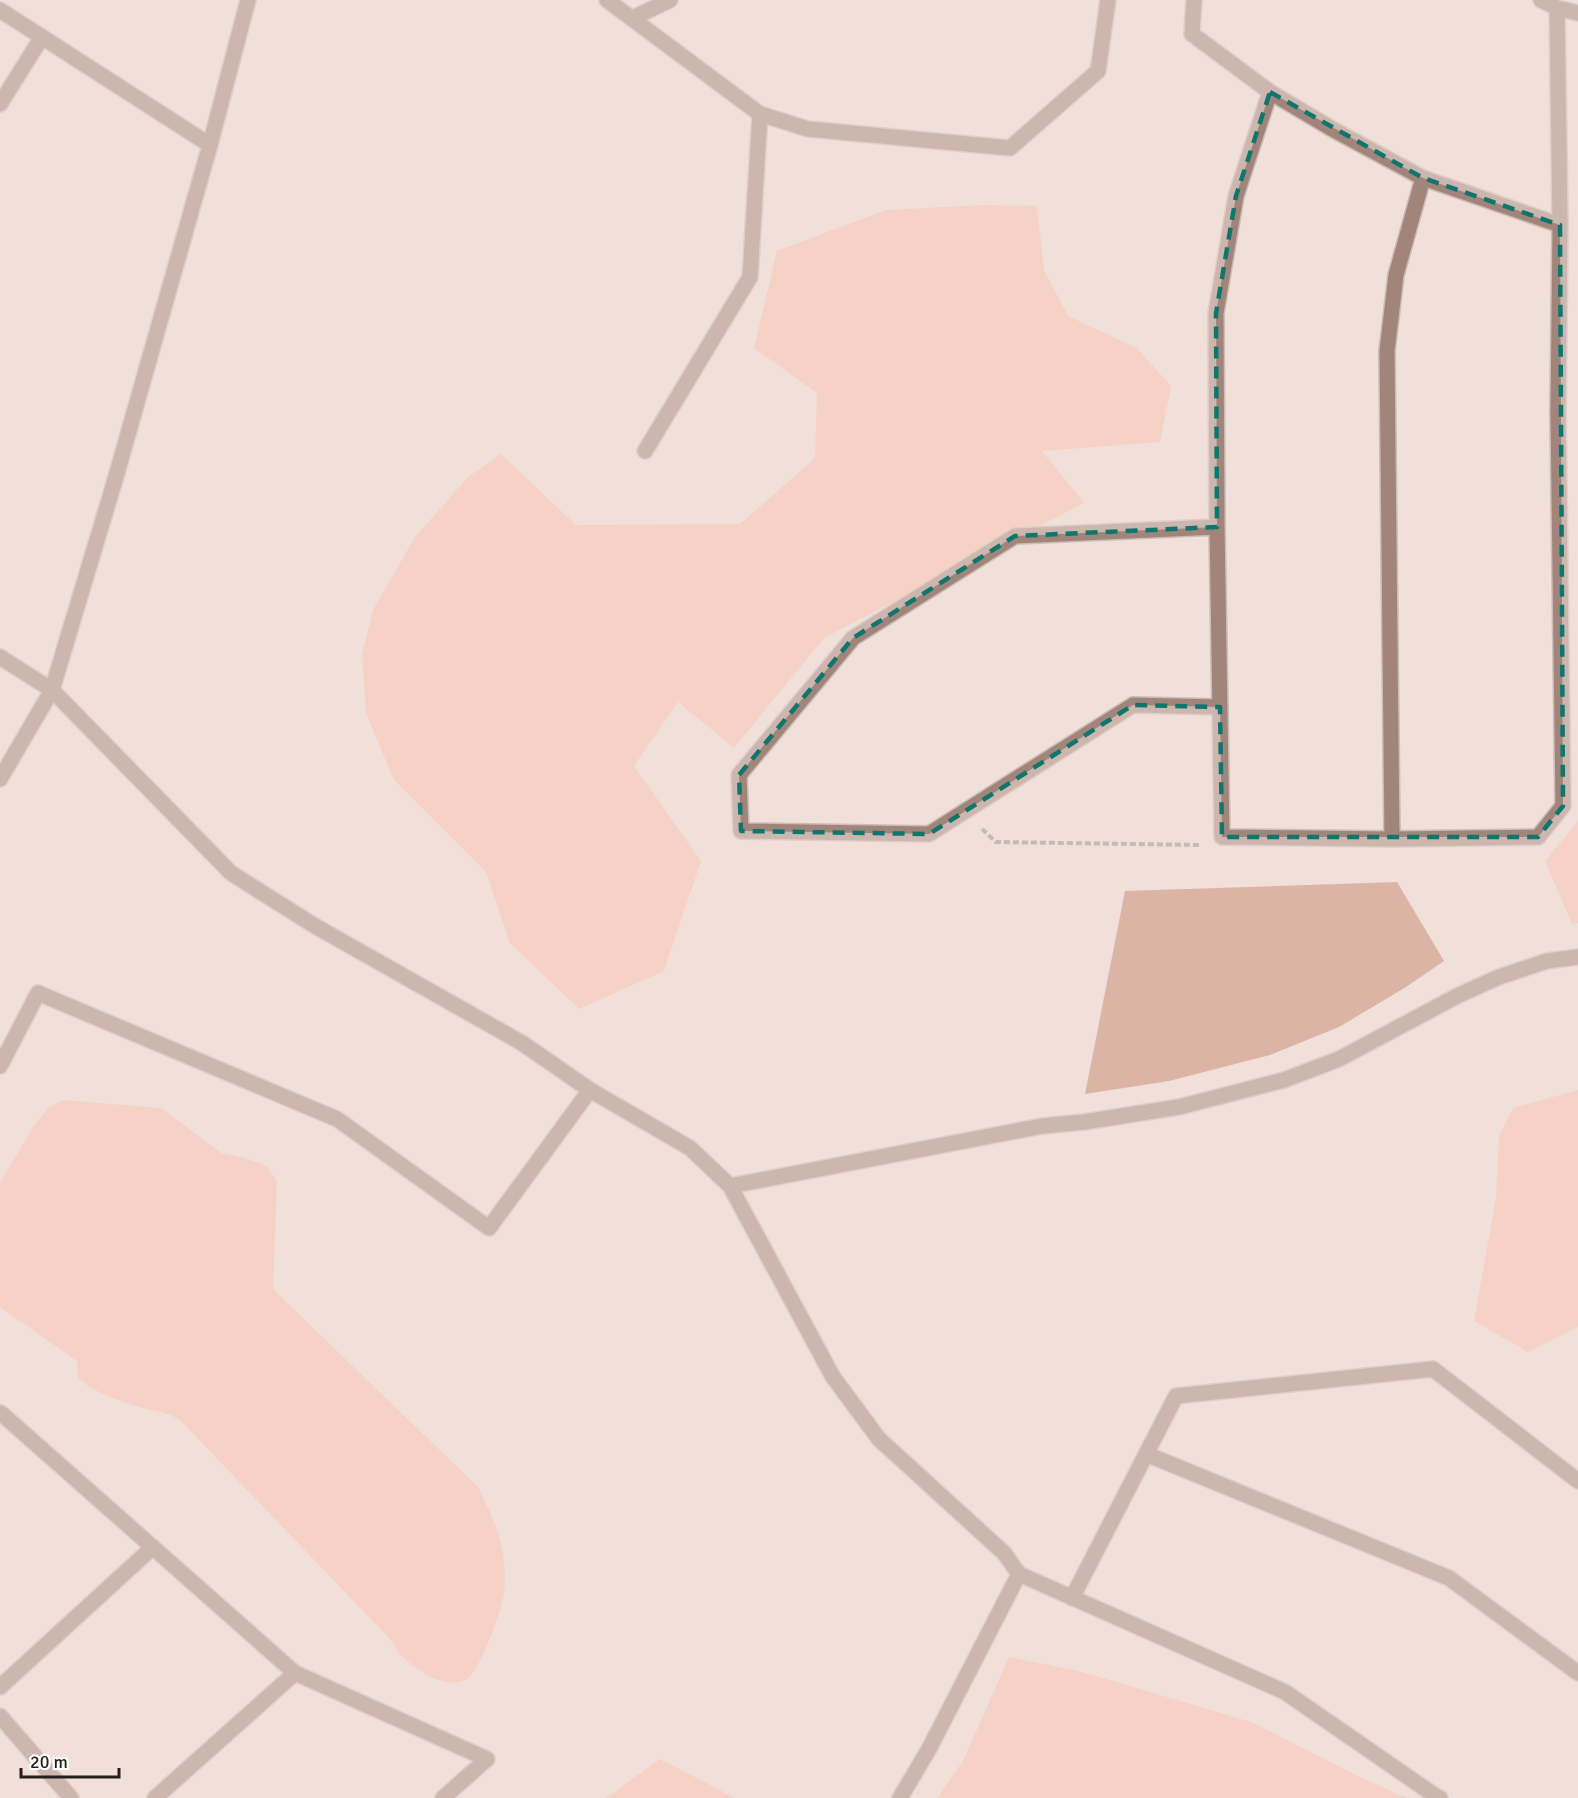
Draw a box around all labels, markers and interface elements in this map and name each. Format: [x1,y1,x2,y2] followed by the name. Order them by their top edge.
[21,1741,118,1779] scale bar
[30,1751,68,1773] text: 20 m

